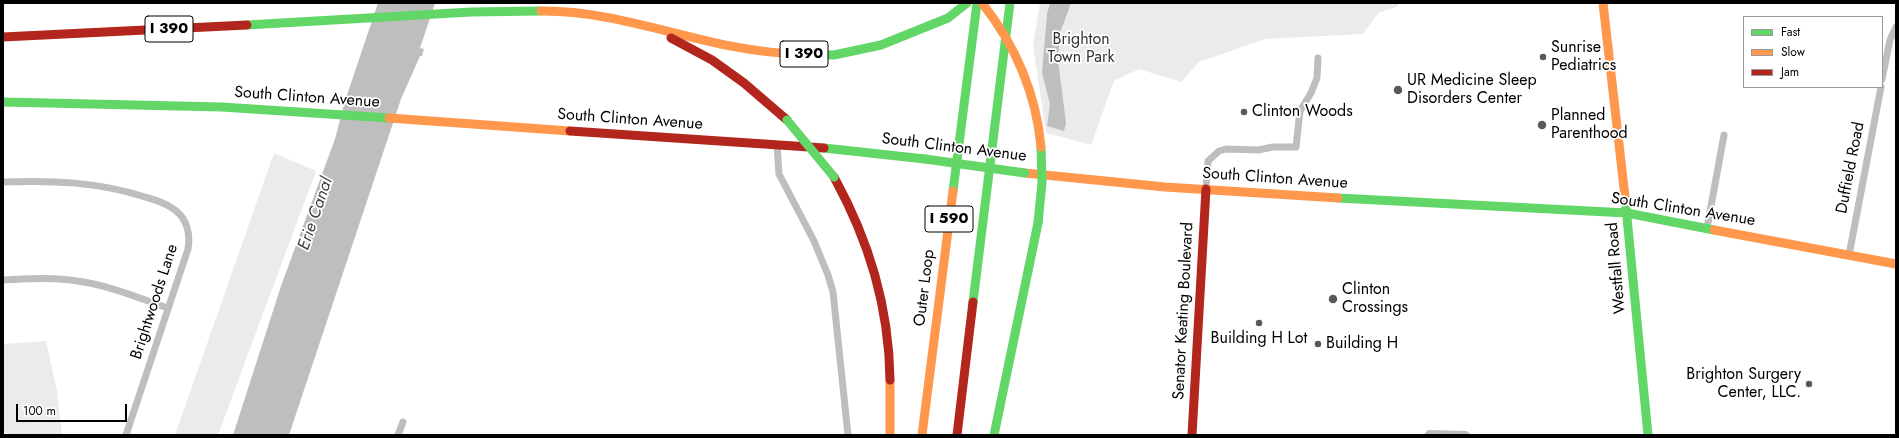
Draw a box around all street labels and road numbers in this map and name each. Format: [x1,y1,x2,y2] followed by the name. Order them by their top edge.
[145,16,193,42] road number: I 390
[780,41,828,67] road number: I 390
[234,83,380,113] street label: South Clinton Avenue
[557,105,703,135] street label: South Clinton Avenue
[1833,121,1869,215] street label: Duffield Road
[880,130,1028,166] street label: South Clinton Avenue
[1202,164,1348,194] street label: South Clinton Avenue
[1610,189,1756,231] street label: South Clinton Avenue
[925,206,973,232] road number: I 590
[1603,221,1631,315] street label: Westfall Road
[1170,222,1198,400] street label: Senator Keating Boulevard
[127,242,183,362] street label: Brightwoods Lane
[911,249,939,327] street label: Outer Loop

